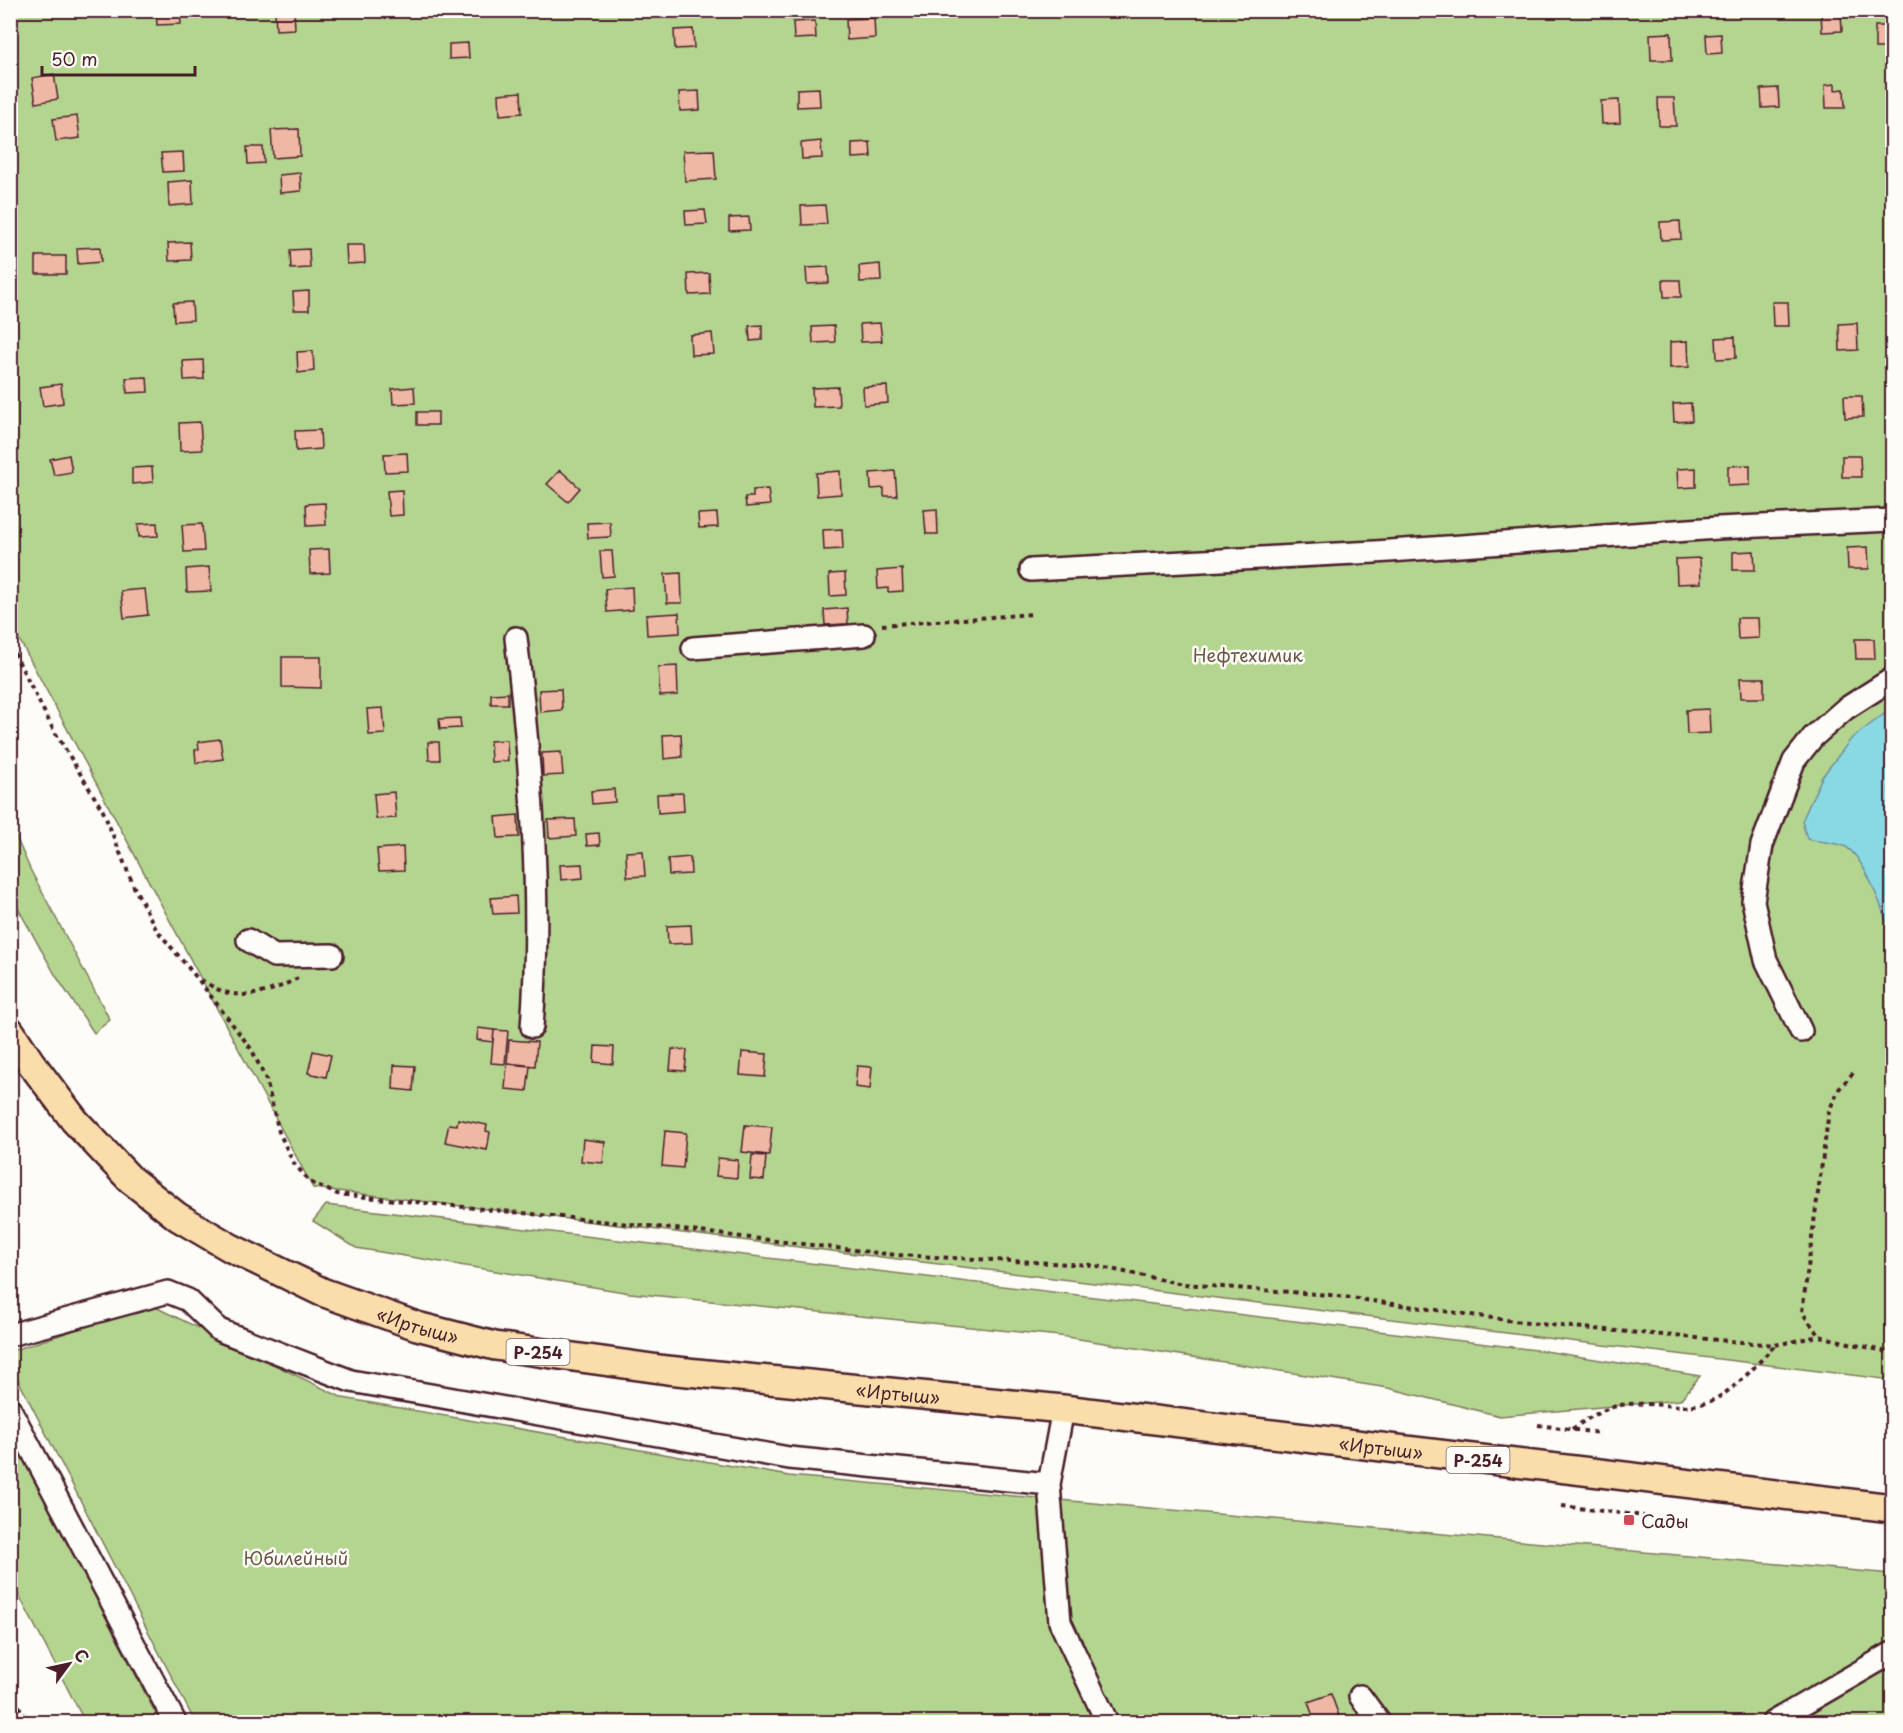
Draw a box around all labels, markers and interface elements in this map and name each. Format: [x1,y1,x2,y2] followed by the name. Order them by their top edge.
[42,39,195,77] scale bar
[51,45,98,72] text: 50 m
[1193,641,1303,668] park label: Нефтехимик
[373,1299,462,1350] street label: «Иртыш»
[506,1339,570,1365] road number: Р-254
[855,1375,941,1410] street label: «Иртыш»
[1338,1429,1425,1465] street label: «Иртыш»
[1446,1447,1510,1473] road number: Р-254
[1641,1507,1689,1534] place label: Сады
[1622,1513,1636,1527] marker: Сады
[244,1544,348,1571] park label: Юбилейный
[39,1634,99,1694] north arrow
[69,1644,96,1667] text: С

